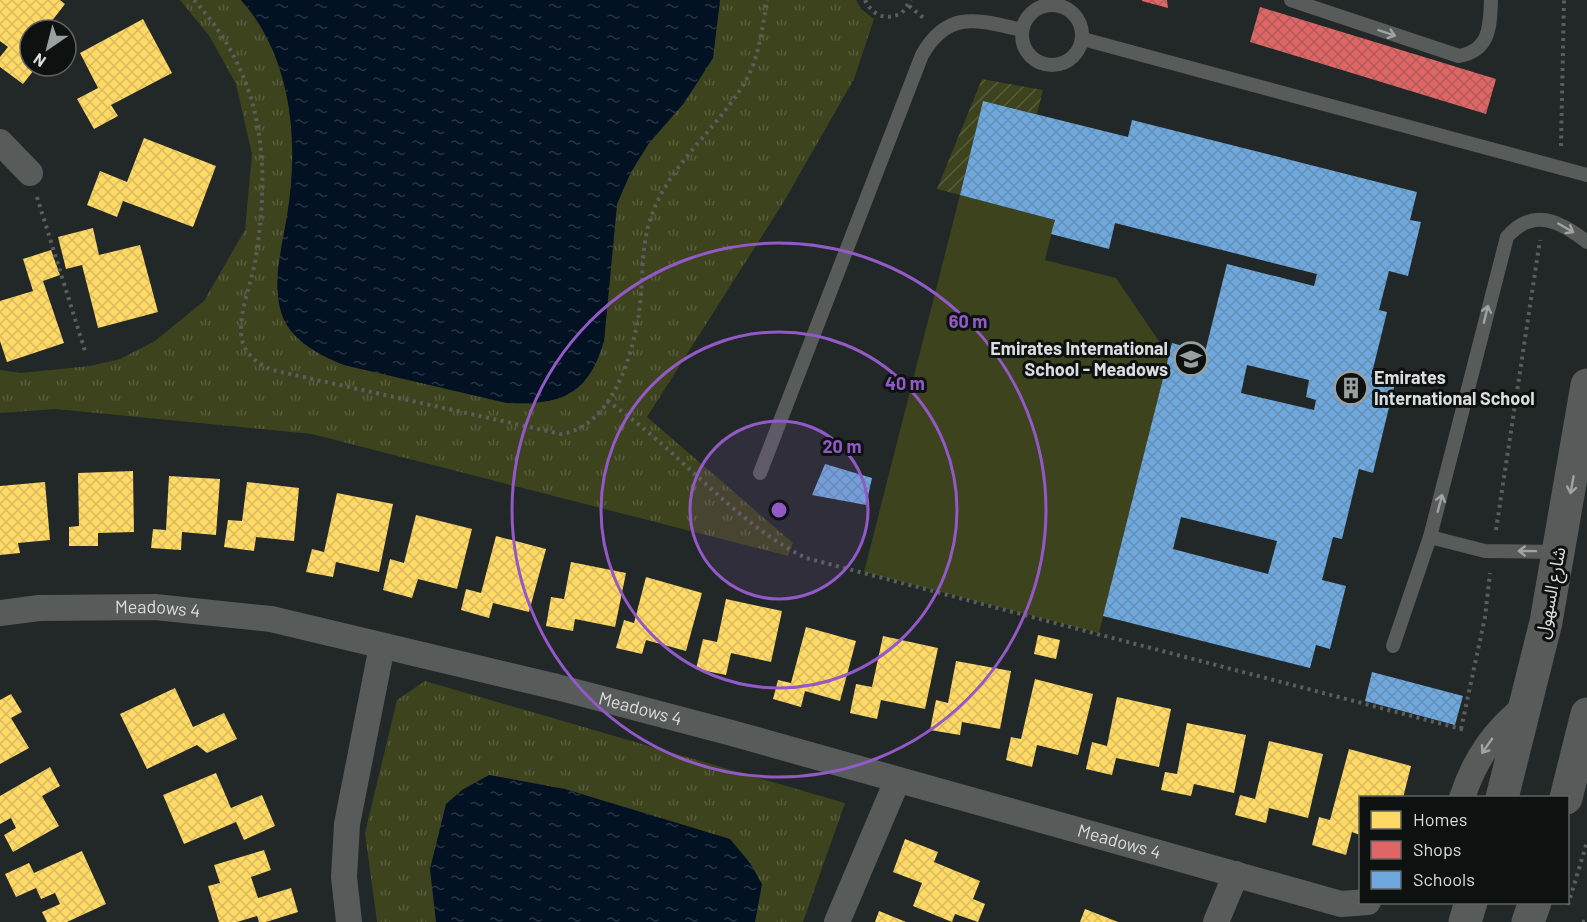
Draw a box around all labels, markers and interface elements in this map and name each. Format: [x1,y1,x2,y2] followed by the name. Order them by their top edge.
[18,18,78,78] north arrow
[1378,28,1396,39] one-way arrow
[29,50,49,72] text: N
[1557,222,1574,234] one-way arrow
[1481,305,1493,324] one-way arrow
[949,310,987,332] text: 60 m
[990,337,1168,380] place label: Emirates International School - Meadows
[1173,341,1209,377] school or university icon: Emirates International School - Meadows
[1374,366,1535,409] place label: Emirates International School
[1333,370,1369,406] building icon: Emirates International School
[885,372,925,394] text: 40 m
[823,435,861,457] text: 20 m
[1566,474,1577,494] one-way arrow
[1435,494,1447,513] one-way arrow
[769,500,789,520] centre of rings
[1517,545,1537,557] one-way arrow
[1530,545,1574,641] street label: شارع السهول
[115,595,201,622] street label: Meadows 4
[596,686,685,729] street label: Meadows 4
[1481,737,1493,753] one-way arrow
[1359,796,1569,904] legend
[1413,808,1467,830] text: Homes
[1075,819,1164,863] street label: Meadows 4
[1413,838,1462,860] text: Shops
[1413,868,1475,890] text: Schools

